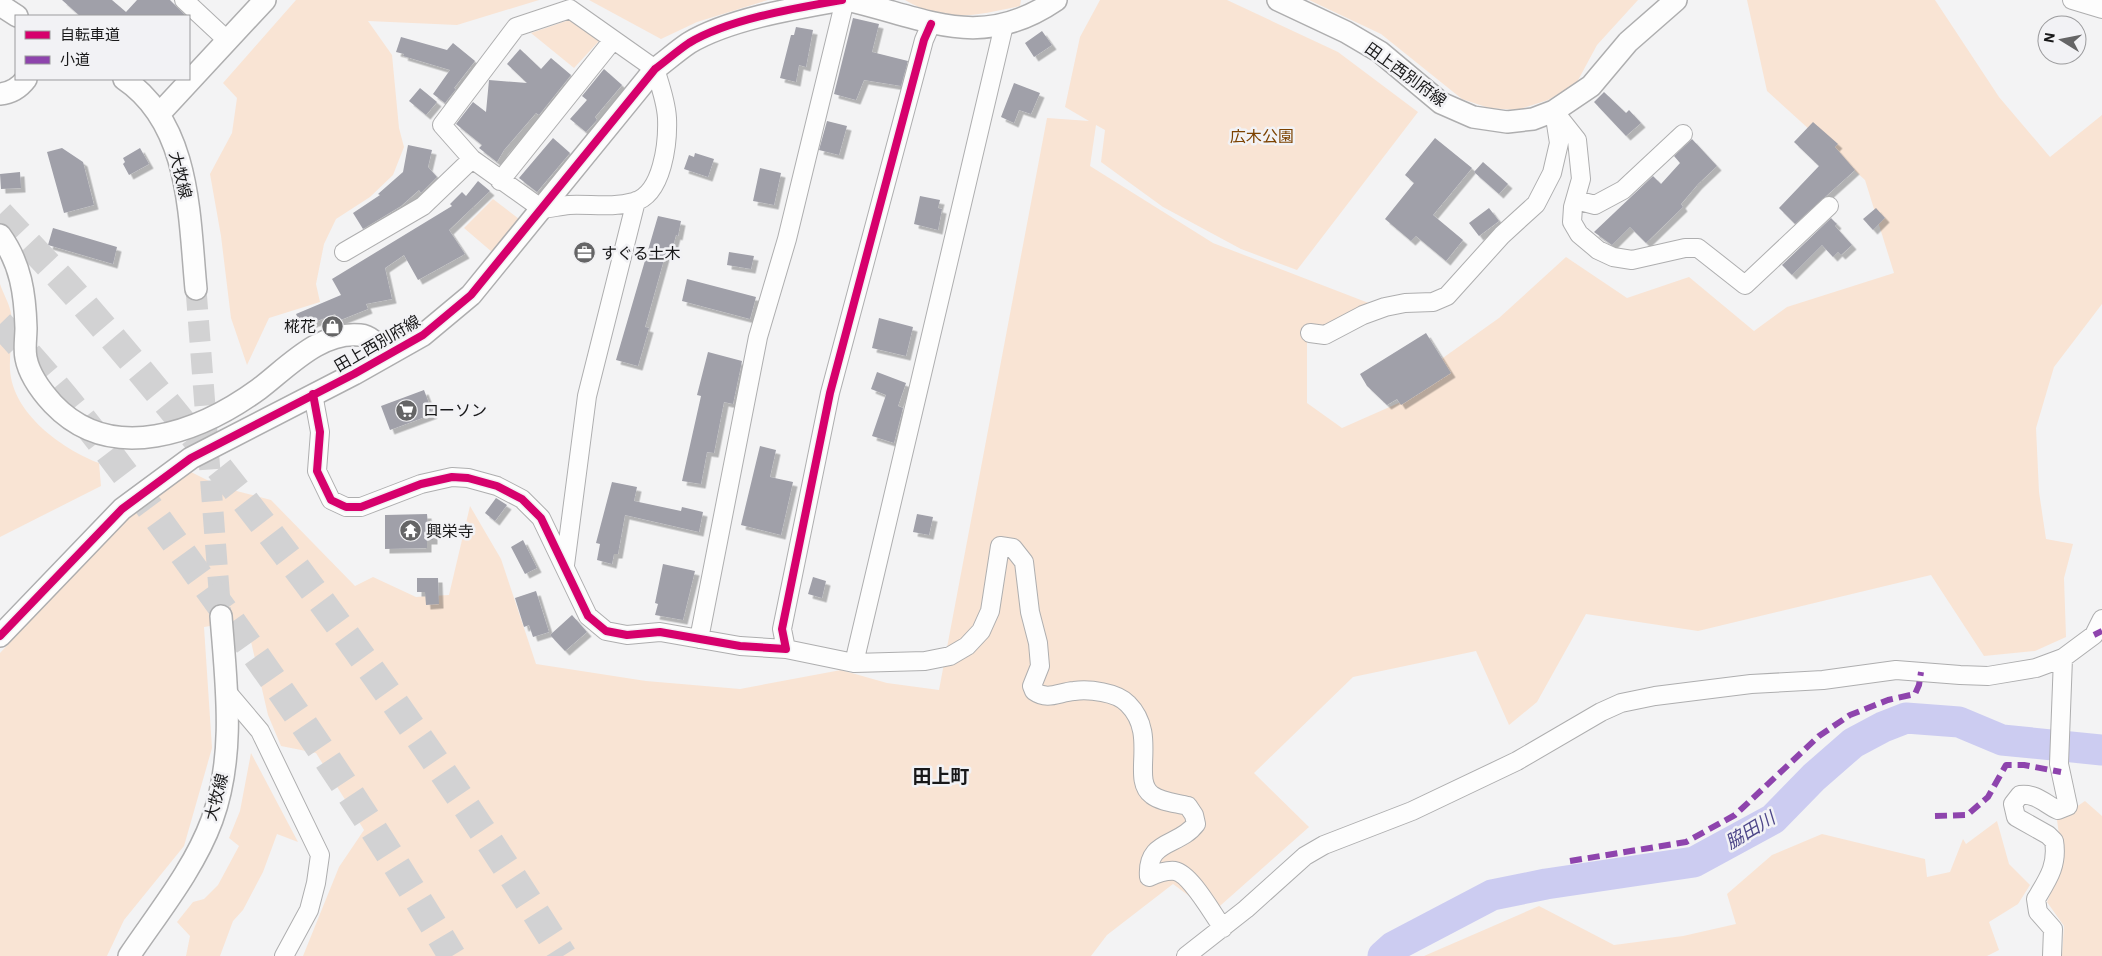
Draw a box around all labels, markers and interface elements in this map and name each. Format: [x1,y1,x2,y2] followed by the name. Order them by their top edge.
[15,15,190,80] legend
[2037,15,2087,65] north arrow
[60,25,120,44] text: 自転車道
[2039,31,2059,44] text: N
[1361,38,1451,110] street label: 田上西別府線
[60,50,90,69] text: 小道
[1230,126,1294,146] park label: 広木公園
[165,149,197,201] street label: 大牧線
[573,241,597,265] office icon: すぐる土木
[601,243,681,263] place label: すぐる土木
[330,310,424,376] street label: 田上西別府線
[320,314,344,338] shop icon: 椛花
[284,316,316,336] place label: 椛花
[395,398,419,422] supermarket icon: ローソン
[423,400,487,420] place label: ローソン
[398,519,422,543] temple icon: 興栄寺
[426,521,474,541] place label: 興栄寺
[912,764,970,788] district label: 田上町
[200,771,232,823] street label: 大牧線
[1721,805,1781,854] water label: 脇田川

